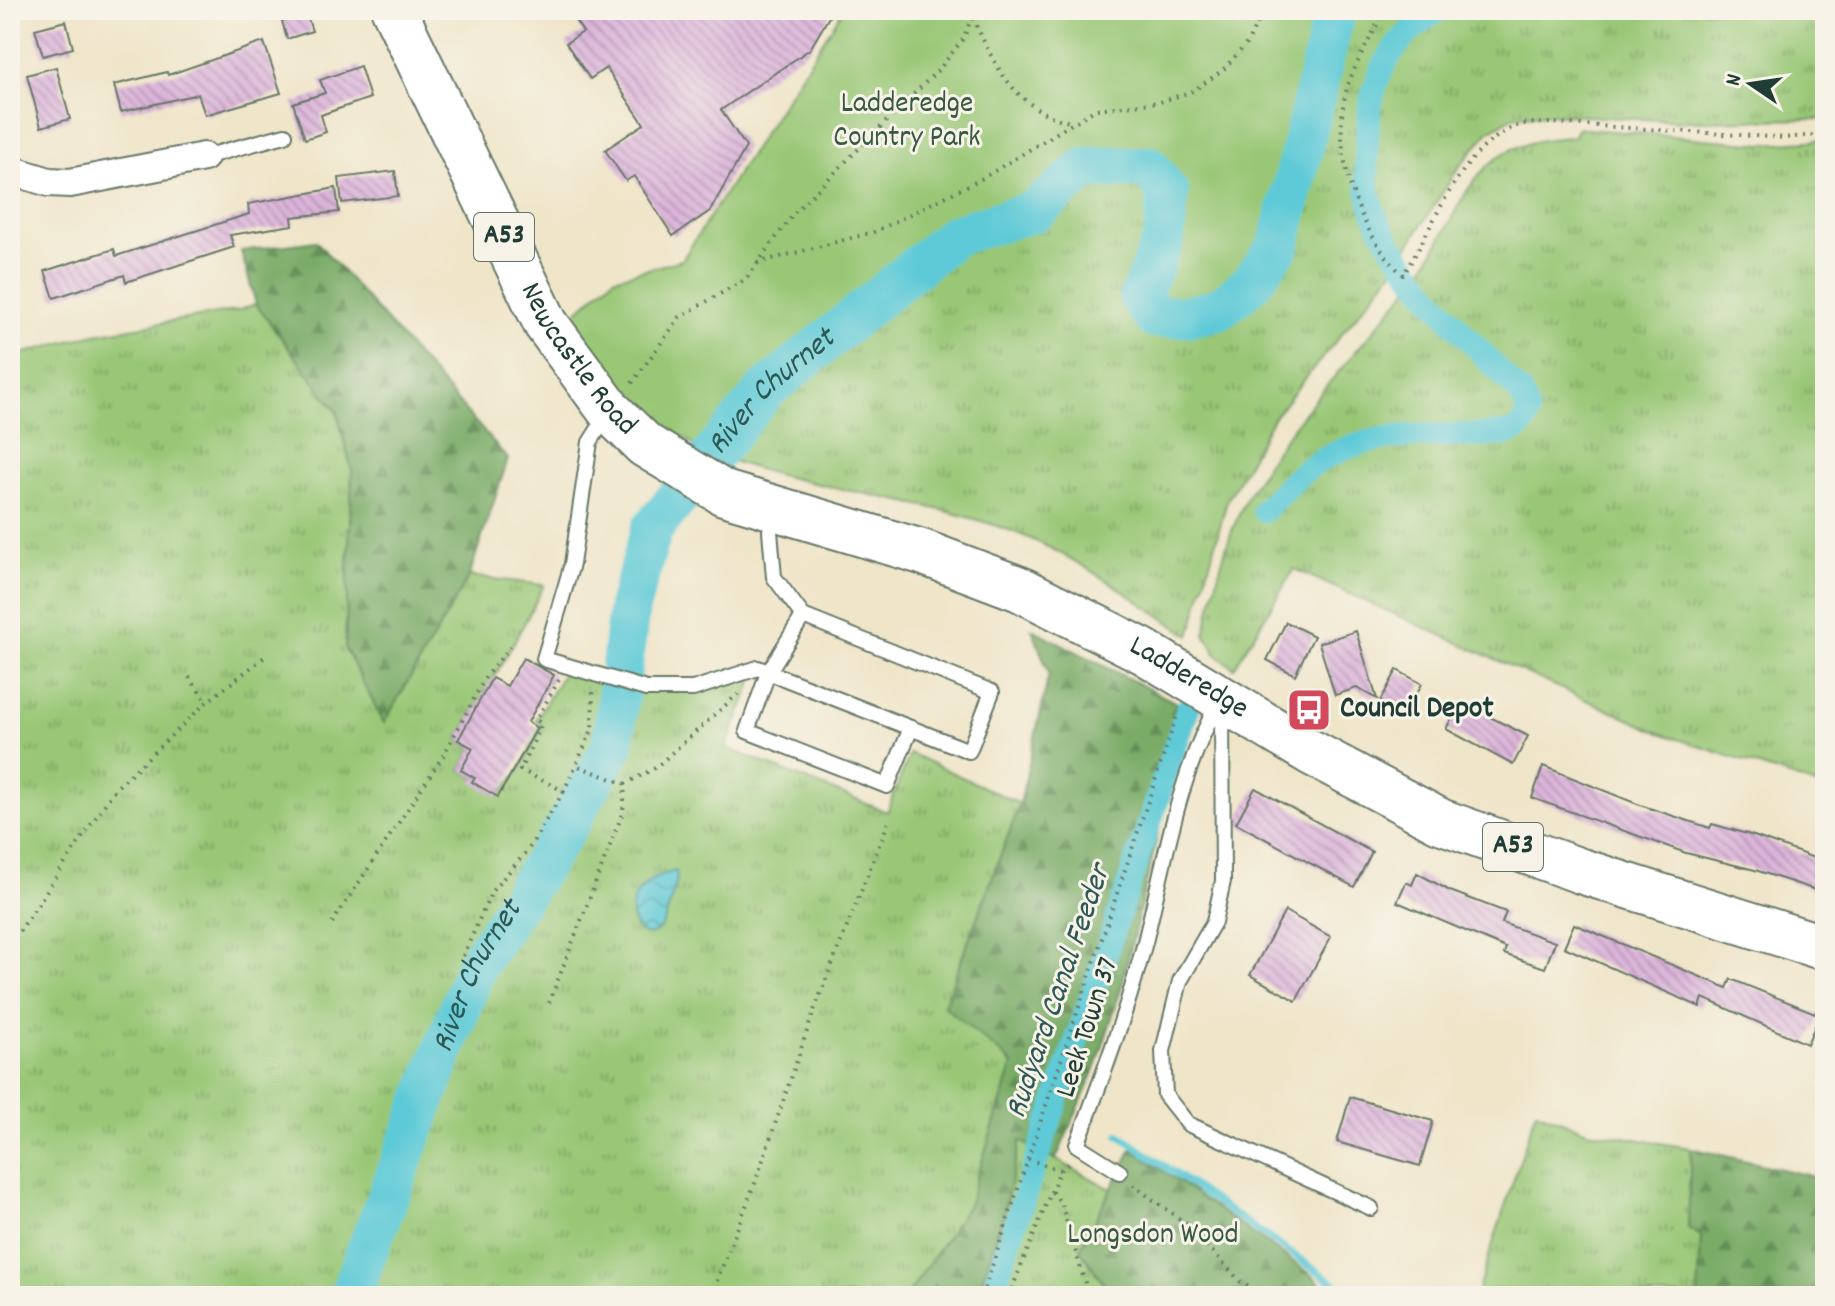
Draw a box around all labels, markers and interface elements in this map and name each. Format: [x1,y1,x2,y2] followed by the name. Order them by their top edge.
[1711,44,1791,124] north arrow
[1719,71,1751,89] text: N
[833,84,981,161] park label: Ladderedge Country Park
[474,213,534,261] road number: A53
[508,276,646,447] street label: Newcastle Road
[698,316,849,466] water label: River Churnet
[1121,626,1256,731] street label: Ladderedge
[1285,686,1333,734] bus stop icon: Council Depot
[1340,689,1493,732] place label: Council Depot
[1483,823,1543,871] road number: A53
[995,856,1126,1125] water label: Rudyard Canal Feeder
[422,889,537,1060] water label: River Churnet
[1046,952,1132,1104] street label: Leek Town 37
[1067,1215,1239,1258] park label: Longsdon Wood

